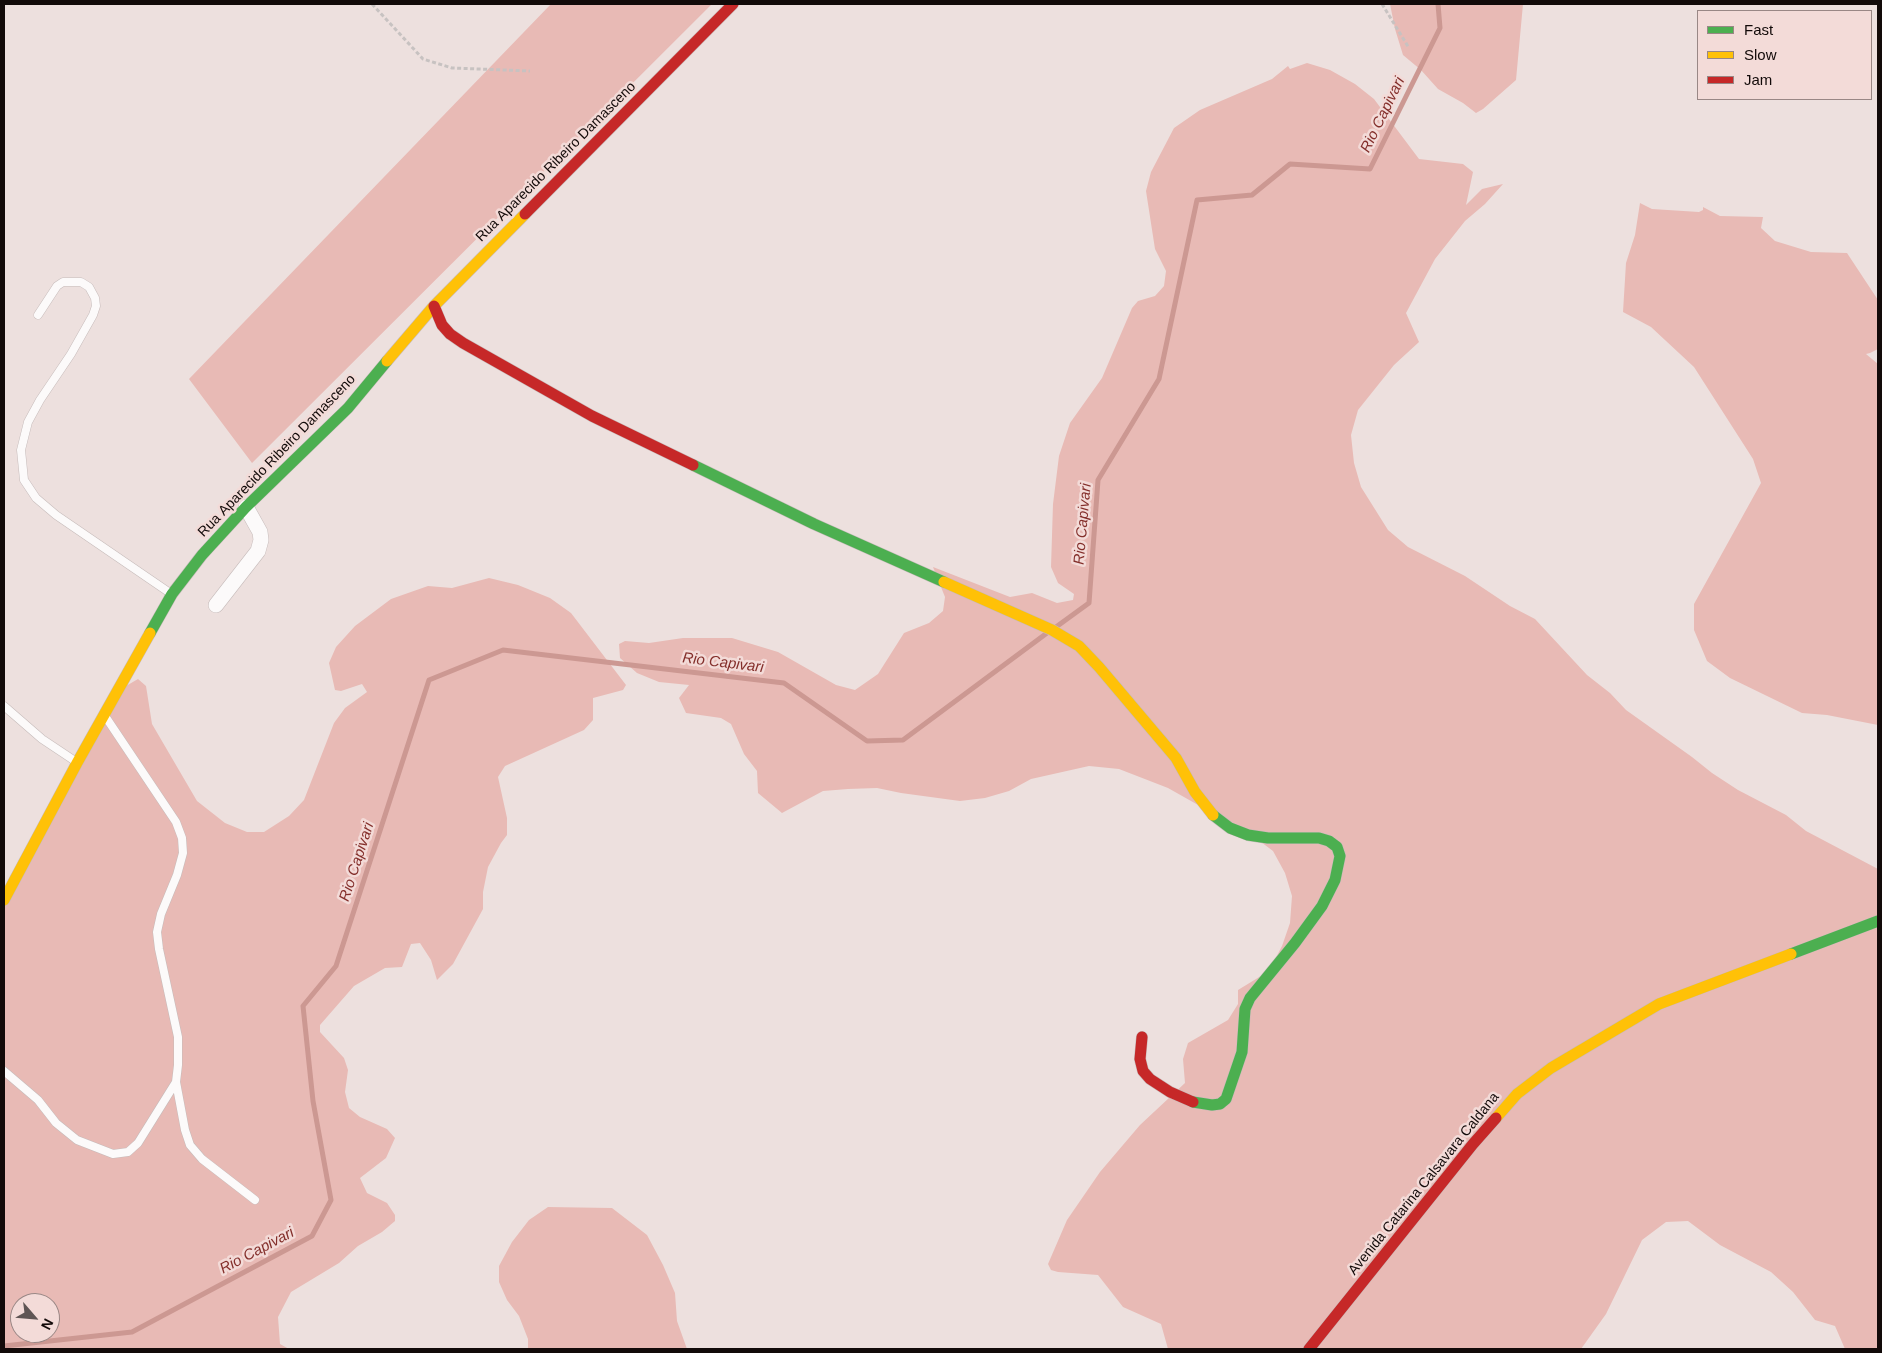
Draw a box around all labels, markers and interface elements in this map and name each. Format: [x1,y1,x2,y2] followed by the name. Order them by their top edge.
[1697,10,1872,100] legend
[1744,21,1773,38] text: Fast
[1744,46,1777,63] text: Slow
[1744,71,1772,88] text: Jam
[1357,74,1409,156] water label: Rio Capivari
[472,78,640,246] street label: Rua Aparecido Ribeiro Damasceno
[195,371,359,541] street label: Rua Aparecido Ribeiro Damasceno
[1070,483,1096,565] water label: Rio Capivari
[681,649,765,677] water label: Rio Capivari
[336,820,378,904] water label: Rio Capivari
[1345,1089,1503,1279] street label: Avenida Catarina Calsavara Caldana
[217,1224,297,1278] water label: Rio Capivari
[10,1293,60,1343] north arrow
[38,1316,57,1332] text: N

